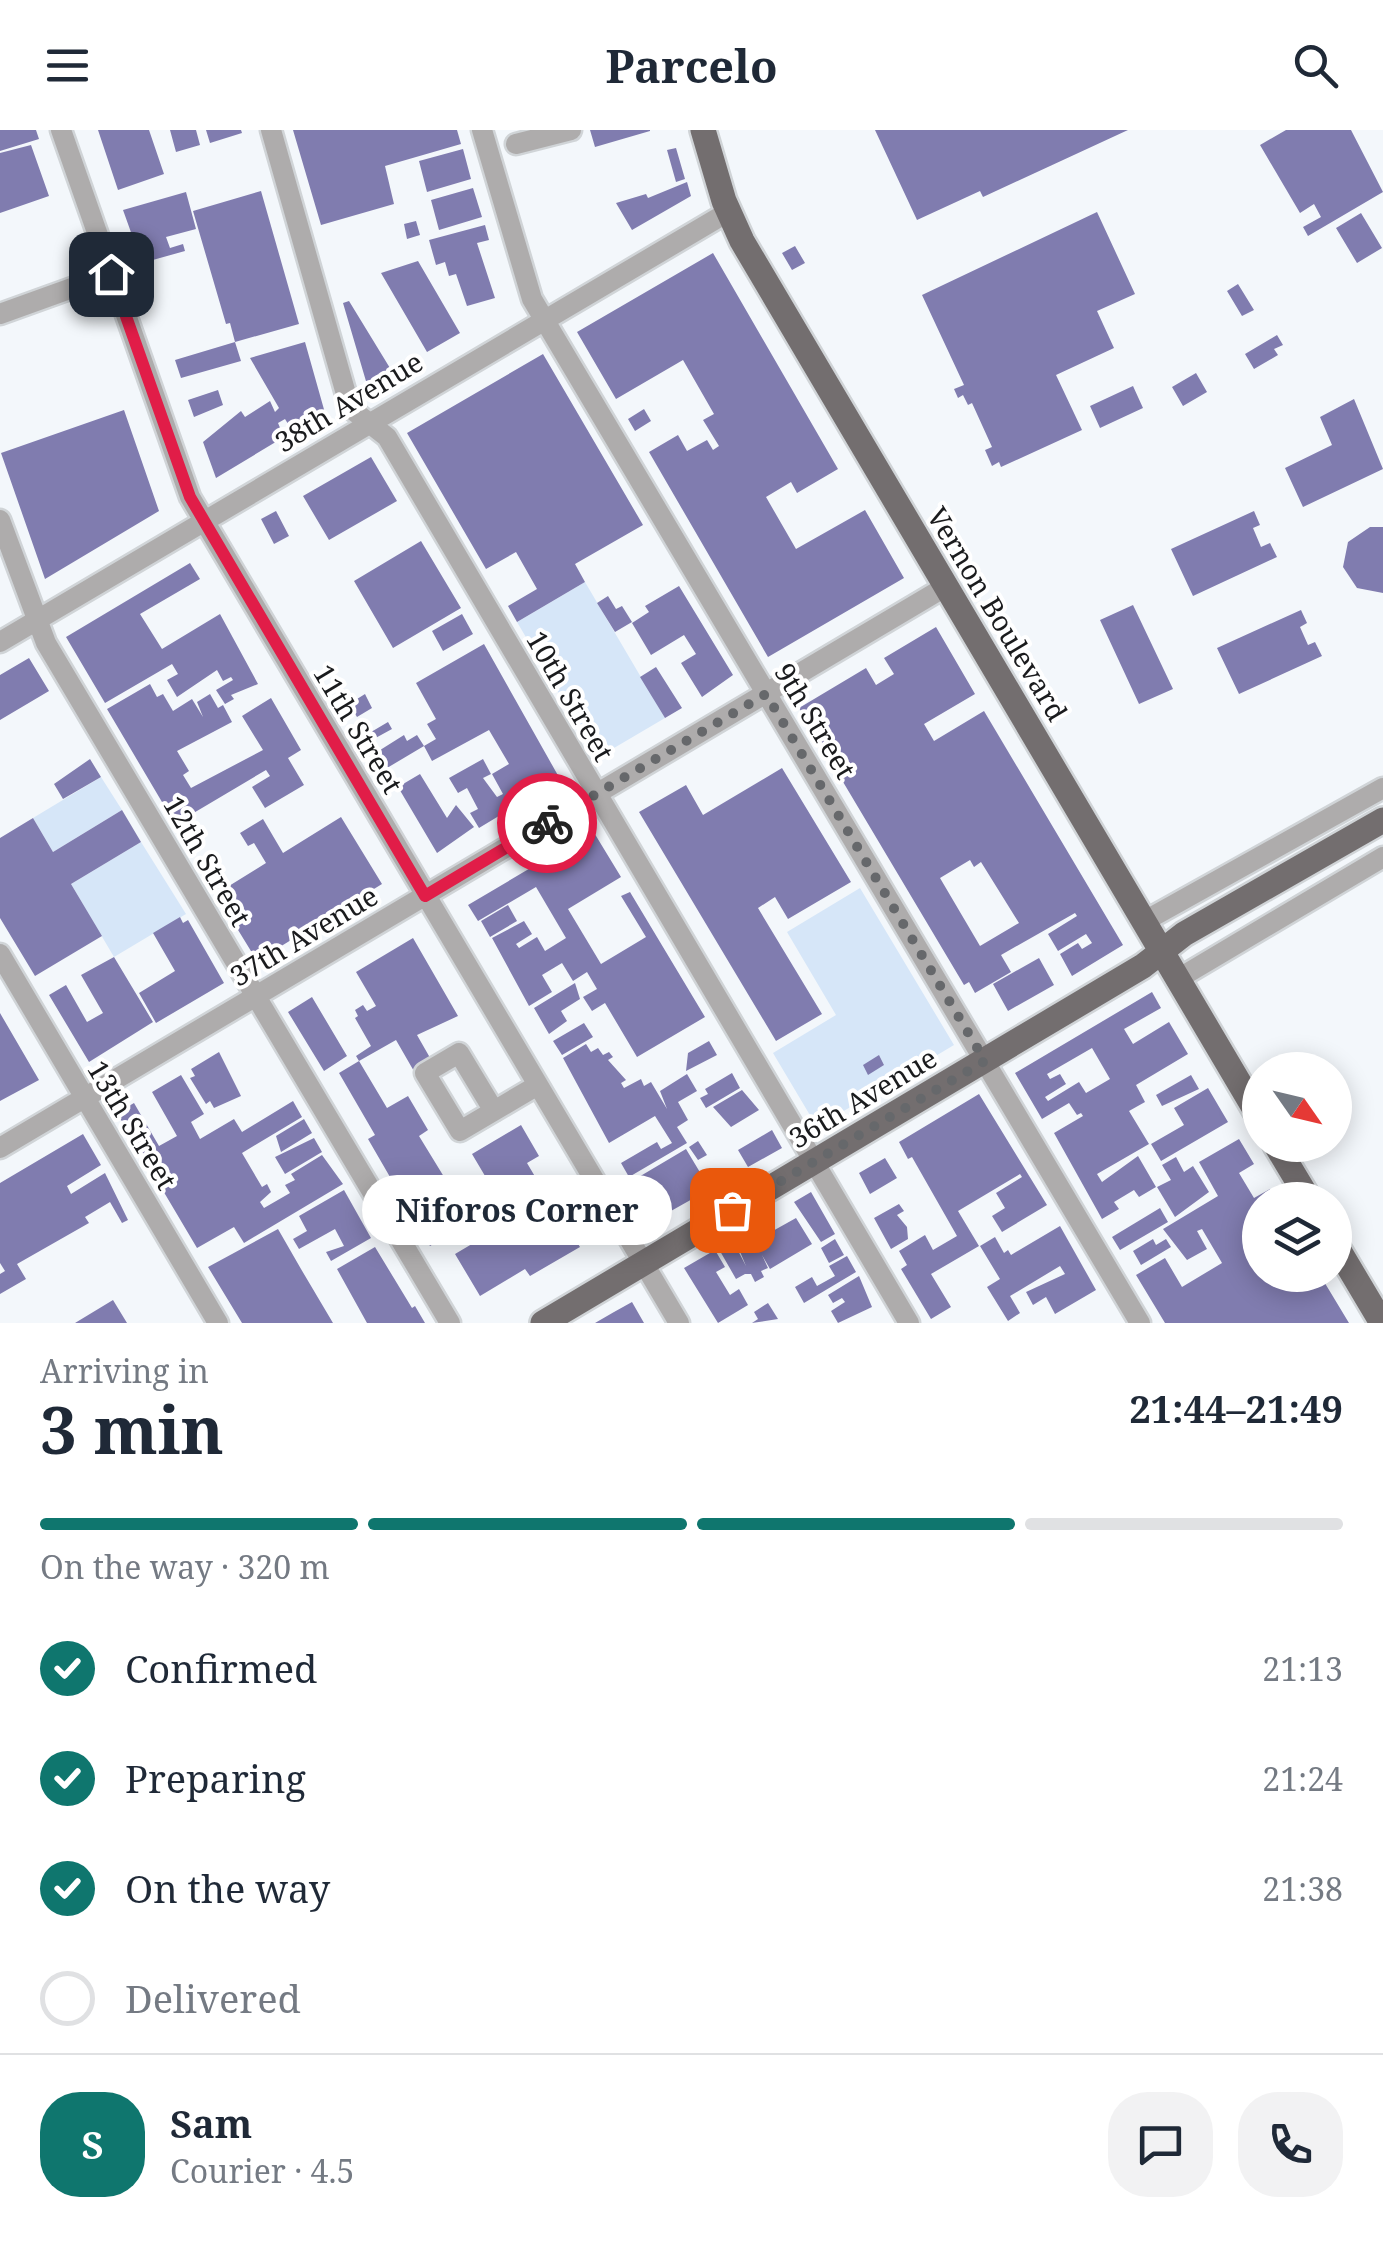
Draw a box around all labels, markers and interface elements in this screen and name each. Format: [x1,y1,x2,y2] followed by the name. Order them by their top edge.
[605,35,778,96] text: Parcelo
[40,38,95,93] icon: menu
[1288,38,1343,93] icon: search
[69,232,154,317] pin
[84,247,139,302] icon: home
[267,342,430,460] street label: 38th Avenue
[919,499,1077,728] street label: Vernon Boulevard
[518,624,623,768] street label: 10th Street
[766,656,865,786] street label: 9th Street
[305,657,412,800] street label: 11th Street
[497,773,597,873] courier
[155,789,260,933] street label: 12th Street
[520,796,575,851] icon: bike
[222,876,385,994] street label: 37th Avenue
[781,1038,944,1156] street label: 36th Avenue
[1242,1052,1352,1162] north arrow
[1242,1052,1352,1292] map controls
[79,1053,186,1196] street label: 13th Street
[690,1168,775,1253] pin
[362,1175,672,1245] callout: Niforos Corner
[1242,1182,1352,1292] button: layers
[705,1183,760,1238] icon: bag
[395,1188,639,1231] text: Niforos Corner
[40,1349,209,1392] text: Arriving in
[1129,1382,1343,1434] text: 21:44–21:49
[40,1385,224,1473] text: 3 min
[40,1545,330,1588] text: On the way · 320 m
[40,1641,95,1696] icon: check
[125,1642,317,1694] text: Confirmed
[1262,1647,1343,1690] text: 21:13
[40,1751,95,1806] icon: check
[125,1752,306,1804] text: Preparing
[1262,1757,1343,1800] text: 21:24
[40,1861,95,1916] icon: check
[125,1862,330,1914] text: On the way
[1262,1867,1343,1910] text: 21:38
[125,1972,301,2024] text: Delivered
[1108,2092,1213,2197] button: chat
[1238,2092,1343,2197] button: phone
[170,2097,252,2149] text: Sam
[81,2118,104,2170] text: S
[170,2149,354,2192] text: Courier · 4.5

